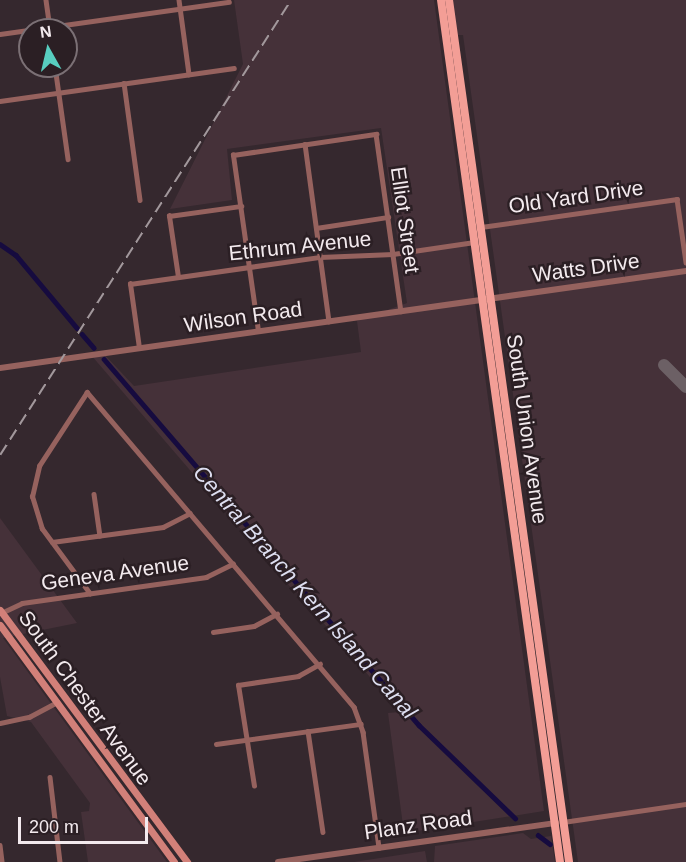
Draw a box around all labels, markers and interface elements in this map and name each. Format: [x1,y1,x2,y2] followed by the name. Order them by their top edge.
[18,18,78,78] north arrow
[39,22,53,41] text: N
[385,165,425,275] street label: Elliot Street
[507,175,645,219] street label: Old Yard Drive
[227,226,373,266] street label: Ethrum Avenue
[531,248,641,288] street label: Watts Drive
[182,296,304,338] street label: Wilson Road
[501,332,553,526] street label: South Union Avenue
[188,460,422,724] water label: Central Branch Kern Island Canal
[39,550,191,596] street label: Geneva Avenue
[13,605,157,791] street label: South Chester Avenue
[21,805,152,843] scale bar
[362,805,474,845] street label: Planz Road
[29,817,79,837] text: 200 m

